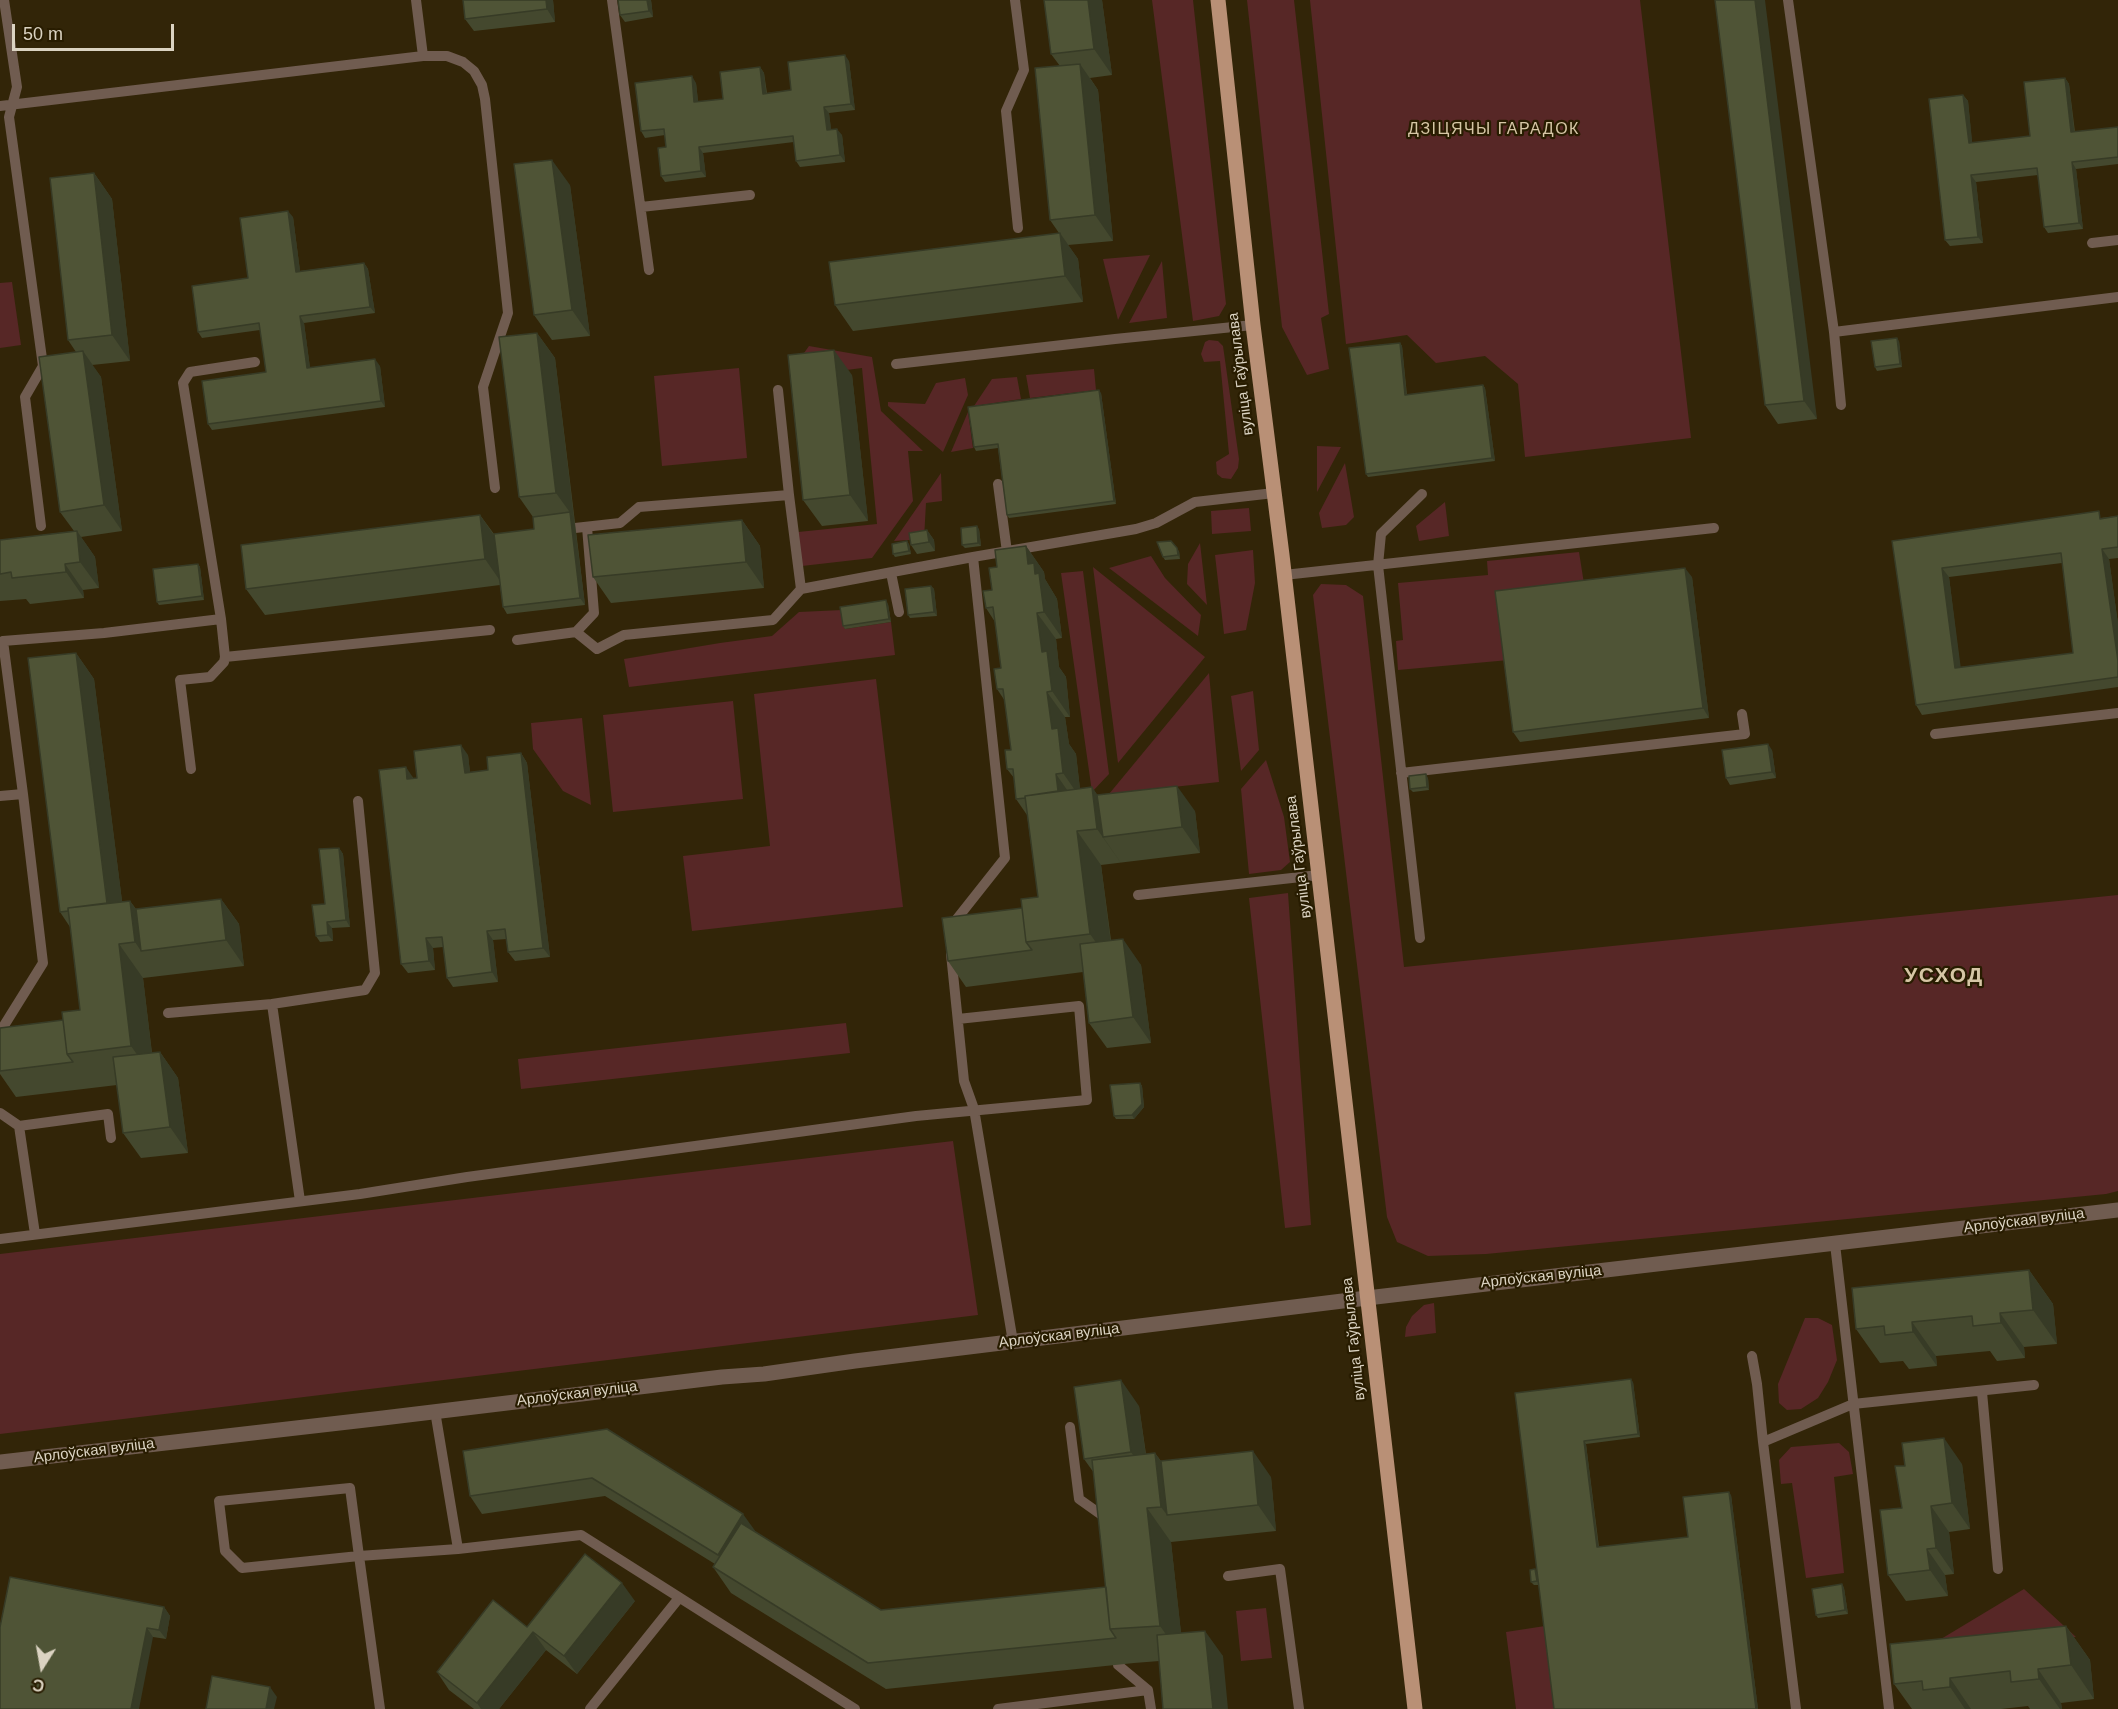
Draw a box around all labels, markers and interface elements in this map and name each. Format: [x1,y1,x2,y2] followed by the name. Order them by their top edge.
[15,12,177,50] scale bar
[23,24,63,44] text: 50 m
[1408,120,1580,140] district label: ДЗІЦЯЧЫ ГАРАДОК
[1225,312,1257,436] street label: вуліца Гаўрылава
[1283,795,1315,919] street label: вуліца Гаўрылава
[1904,963,1984,989] district label: УСХОД
[1963,1205,2085,1237] street label: Арлоўская вуліца
[1480,1262,1602,1292] street label: Арлоўская вуліца
[1339,1277,1369,1401] street label: вуліца Гаўрылава
[998,1320,1120,1352] street label: Арлоўская вуліца
[516,1378,638,1410] street label: Арлоўская вуліца
[33,1435,155,1467] street label: Арлоўская вуліца
[12,1637,72,1697] north arrow
[31,1676,46,1695] text: С

